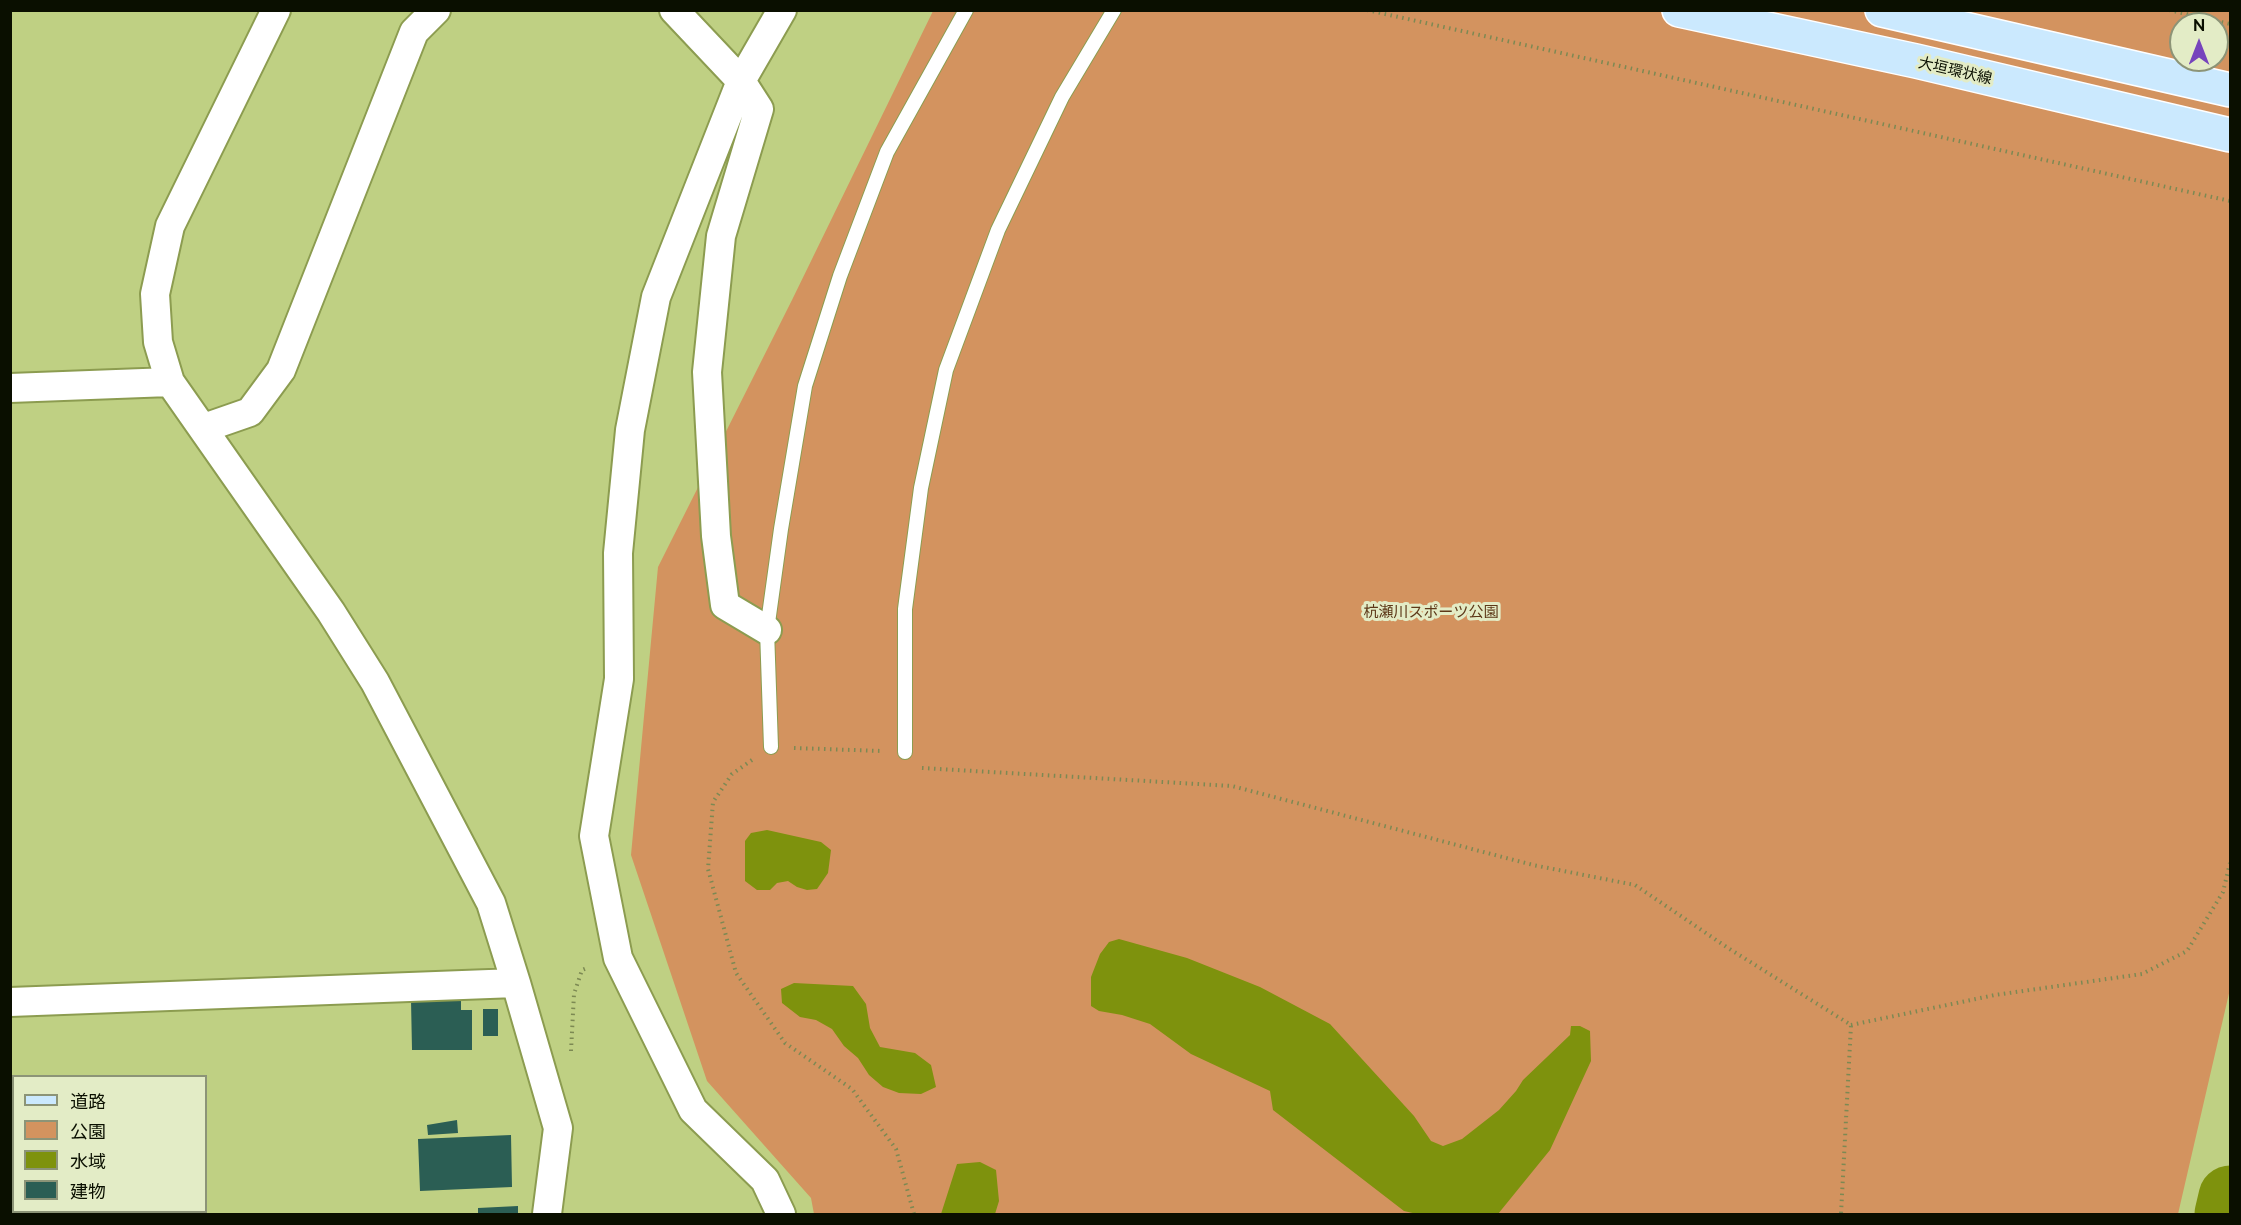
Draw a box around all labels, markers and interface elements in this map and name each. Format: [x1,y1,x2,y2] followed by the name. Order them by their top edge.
[2169,12,2229,72] north arrow
[2193,16,2205,35] text: N
[1916,54,1994,88] street label: 大垣環状線
[1364,603,1498,621] park label: 杭瀬川スポーツ公園
[12,1075,207,1213] legend
[70,1091,106,1112] text: 道路
[70,1121,106,1142] text: 公園
[70,1151,106,1172] text: 水域
[70,1181,106,1202] text: 建物

